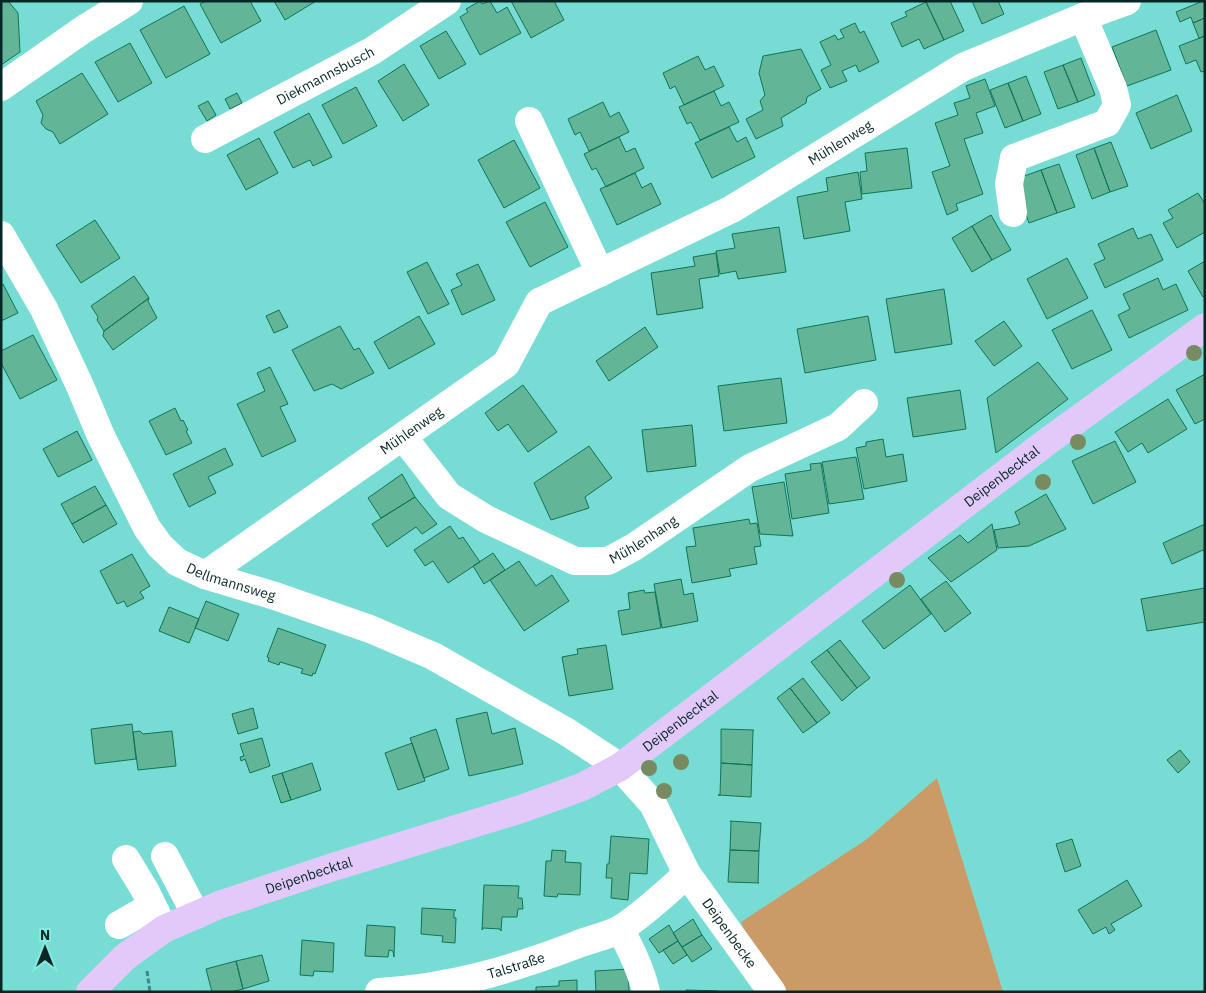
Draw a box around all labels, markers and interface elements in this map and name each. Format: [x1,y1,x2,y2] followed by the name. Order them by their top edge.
[273,42,377,109] street label: Diekmannsbusch
[805,116,876,169] street label: Mühlenweg
[377,402,447,459] street label: Mühlenweg
[960,442,1043,511] street label: Deipenbecktal
[606,511,681,568] street label: Mühlenhang
[184,559,278,605] street label: Dellmannsweg
[639,686,722,756] street label: Deipenbecktal
[263,853,355,898] street label: Deipenbecktal
[698,894,761,972] street label: Deipenbecke
[20,923,70,973] north arrow
[40,926,50,944] text: N
[485,948,547,983] street label: Talstraße

